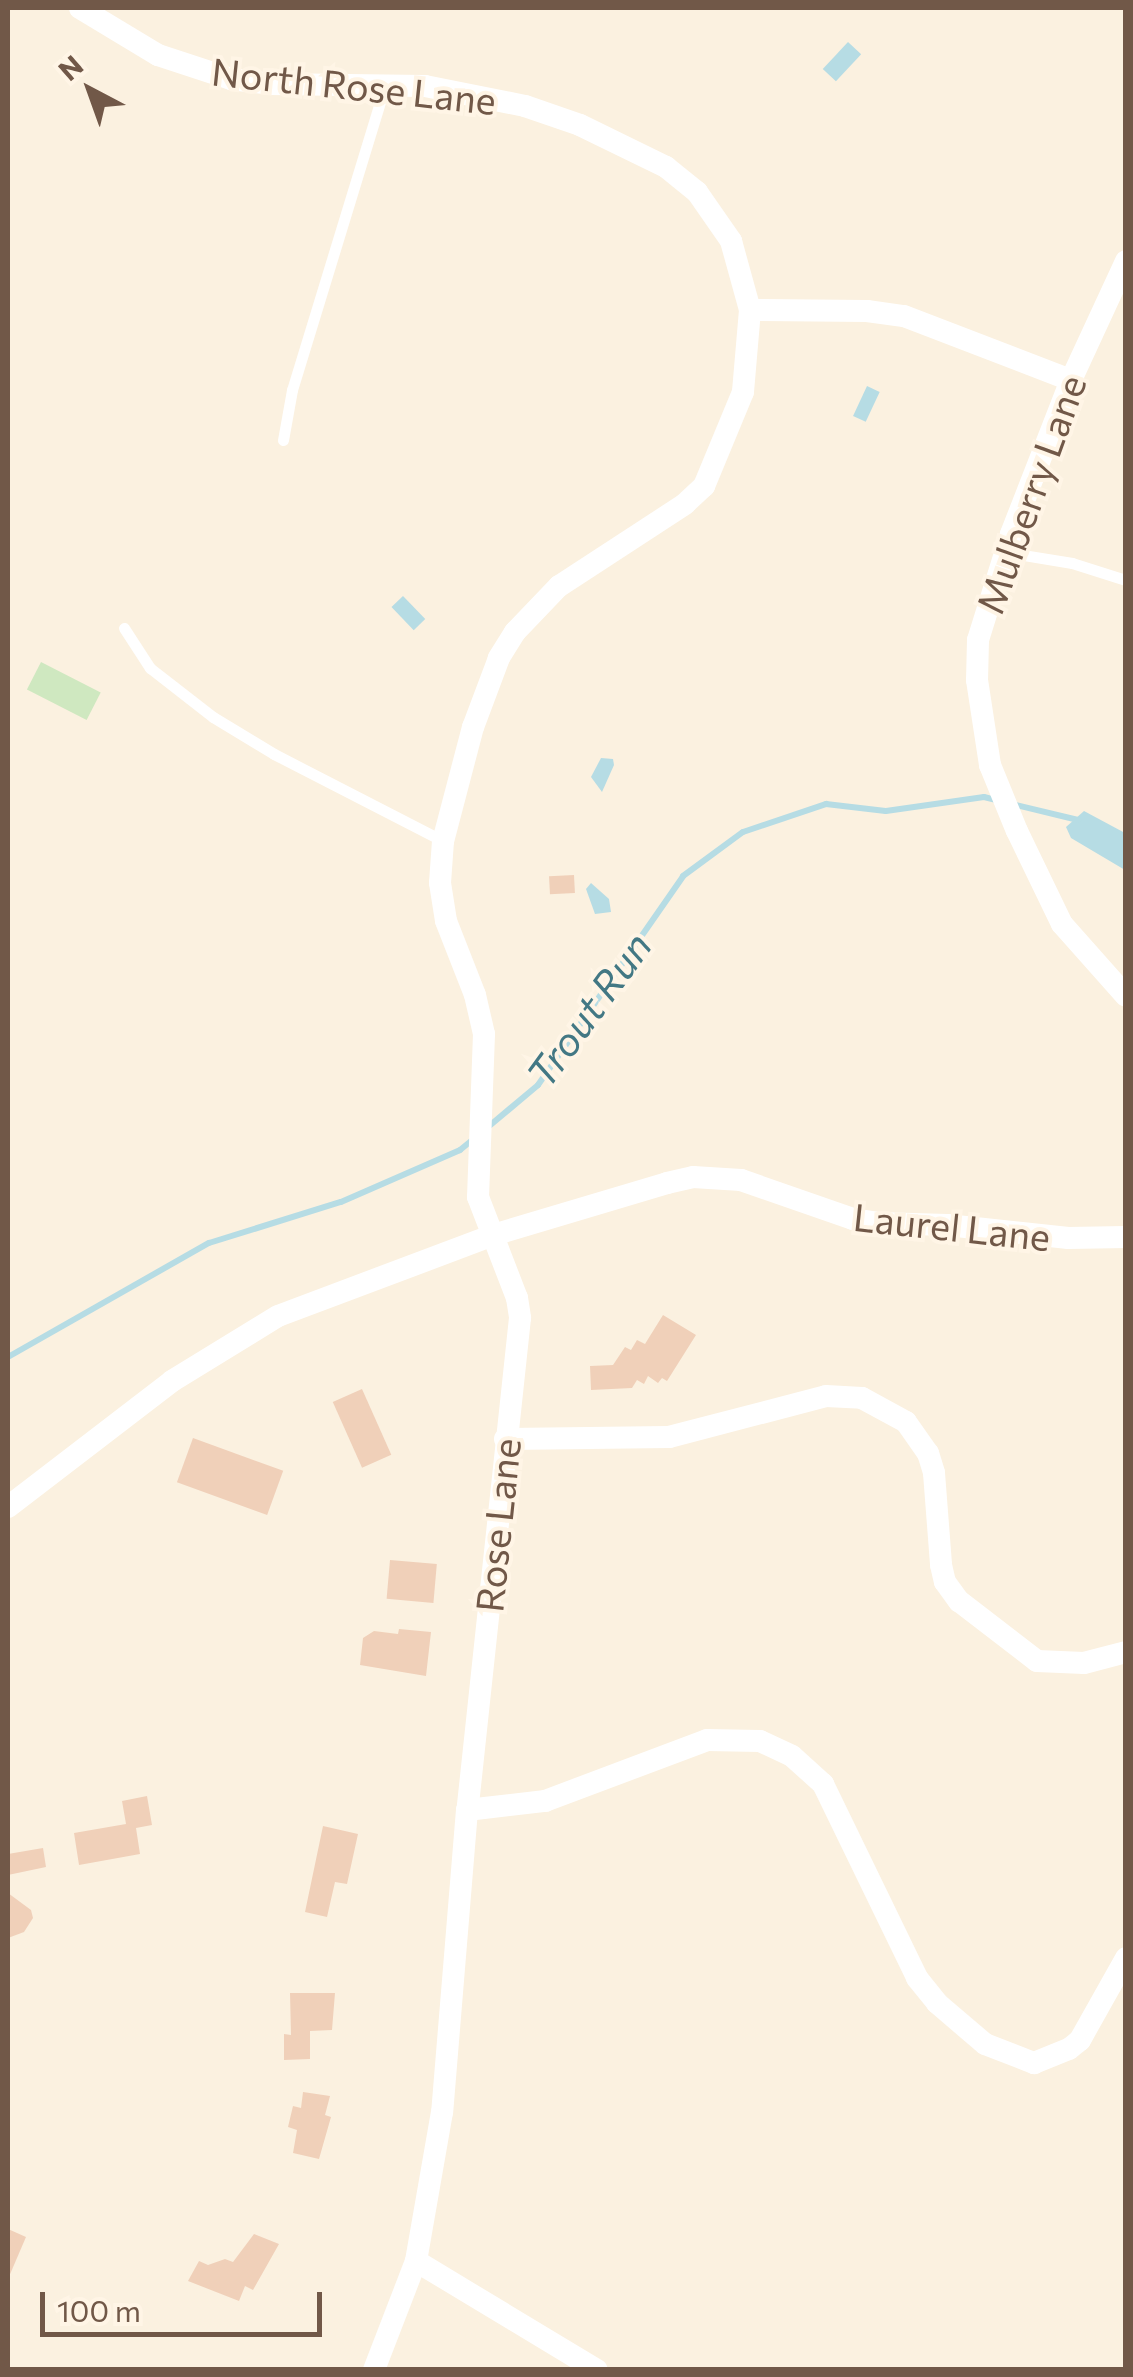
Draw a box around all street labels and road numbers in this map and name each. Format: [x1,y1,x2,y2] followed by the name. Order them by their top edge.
[210,47,498,123] street label: North Rose Lane
[966,369,1094,619] street label: Mulberry Lane
[851,1193,1053,1259] street label: Laurel Lane
[465,1436,529,1614] street label: Rose Lane

